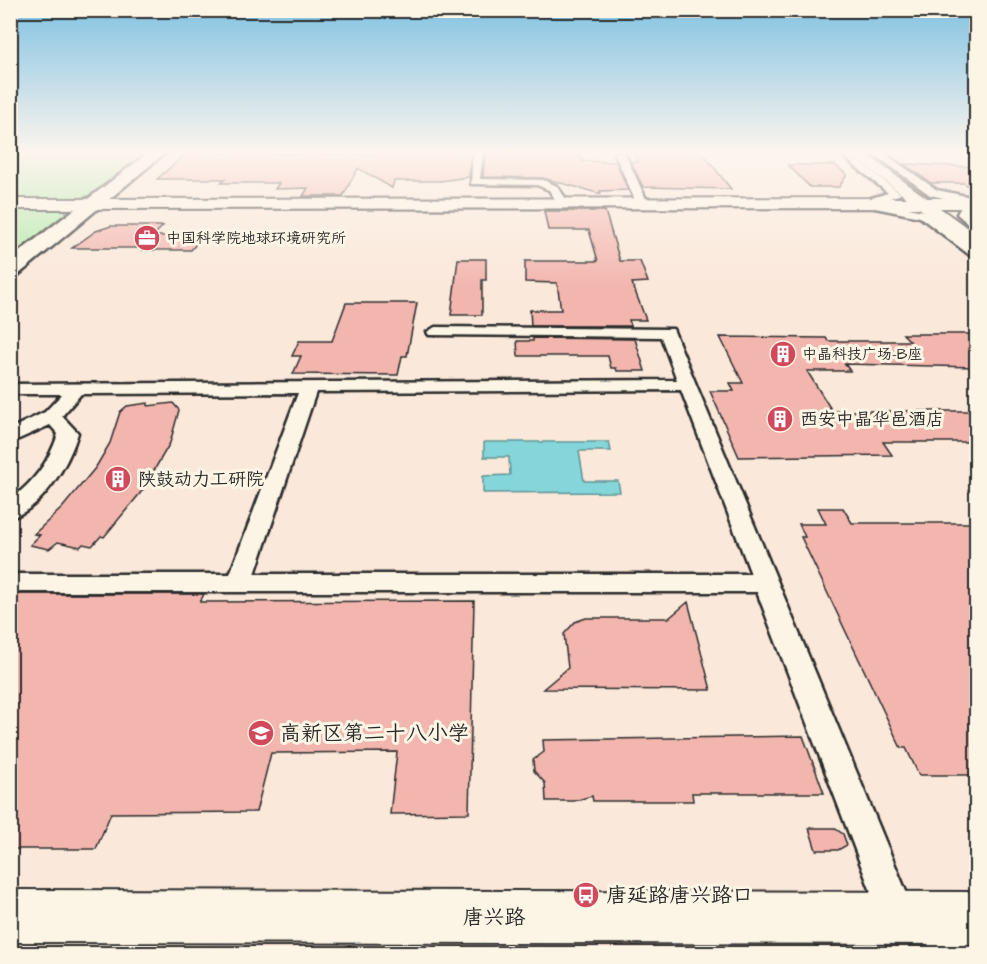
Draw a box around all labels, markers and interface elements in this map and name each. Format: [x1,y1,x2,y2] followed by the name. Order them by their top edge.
[132,223,162,253] office icon: 中国科学院地球环境研究所
[166,228,346,249] place label: 中国科学院地球环境研究所
[768,339,798,369] building icon: 中晶科技广场-B座
[802,344,922,365] place label: 中晶科技广场-B座
[765,404,795,434] building icon: 西安中晶华邑酒店
[800,407,944,432] place label: 西安中晶华邑酒店
[103,464,133,494] building icon: 陕鼓动力工研院
[138,467,264,492] place label: 陕鼓动力工研院
[246,718,276,748] school or university icon: 高新区第二十八小学
[280,719,469,748] place label: 高新区第二十八小学
[571,880,601,910] bus stop icon: 唐延路唐兴路口
[606,881,753,910] place label: 唐延路唐兴路口
[463,903,526,932] street label: 唐兴路

